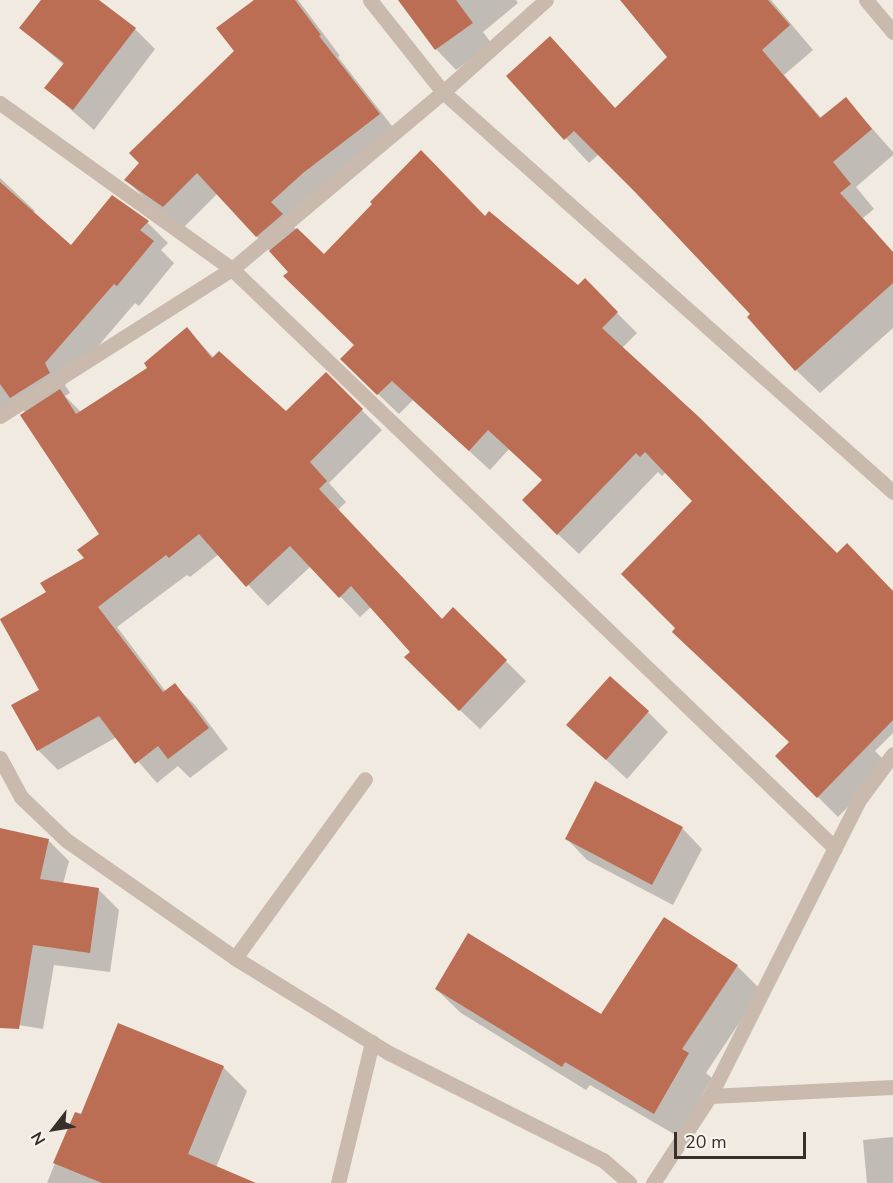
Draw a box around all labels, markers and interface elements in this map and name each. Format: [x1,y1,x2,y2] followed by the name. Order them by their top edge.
[24,1099,84,1159] north arrow
[677,1120,809,1158] scale bar
[26,1127,51,1149] text: N
[685,1130,727,1154] text: 20 m

